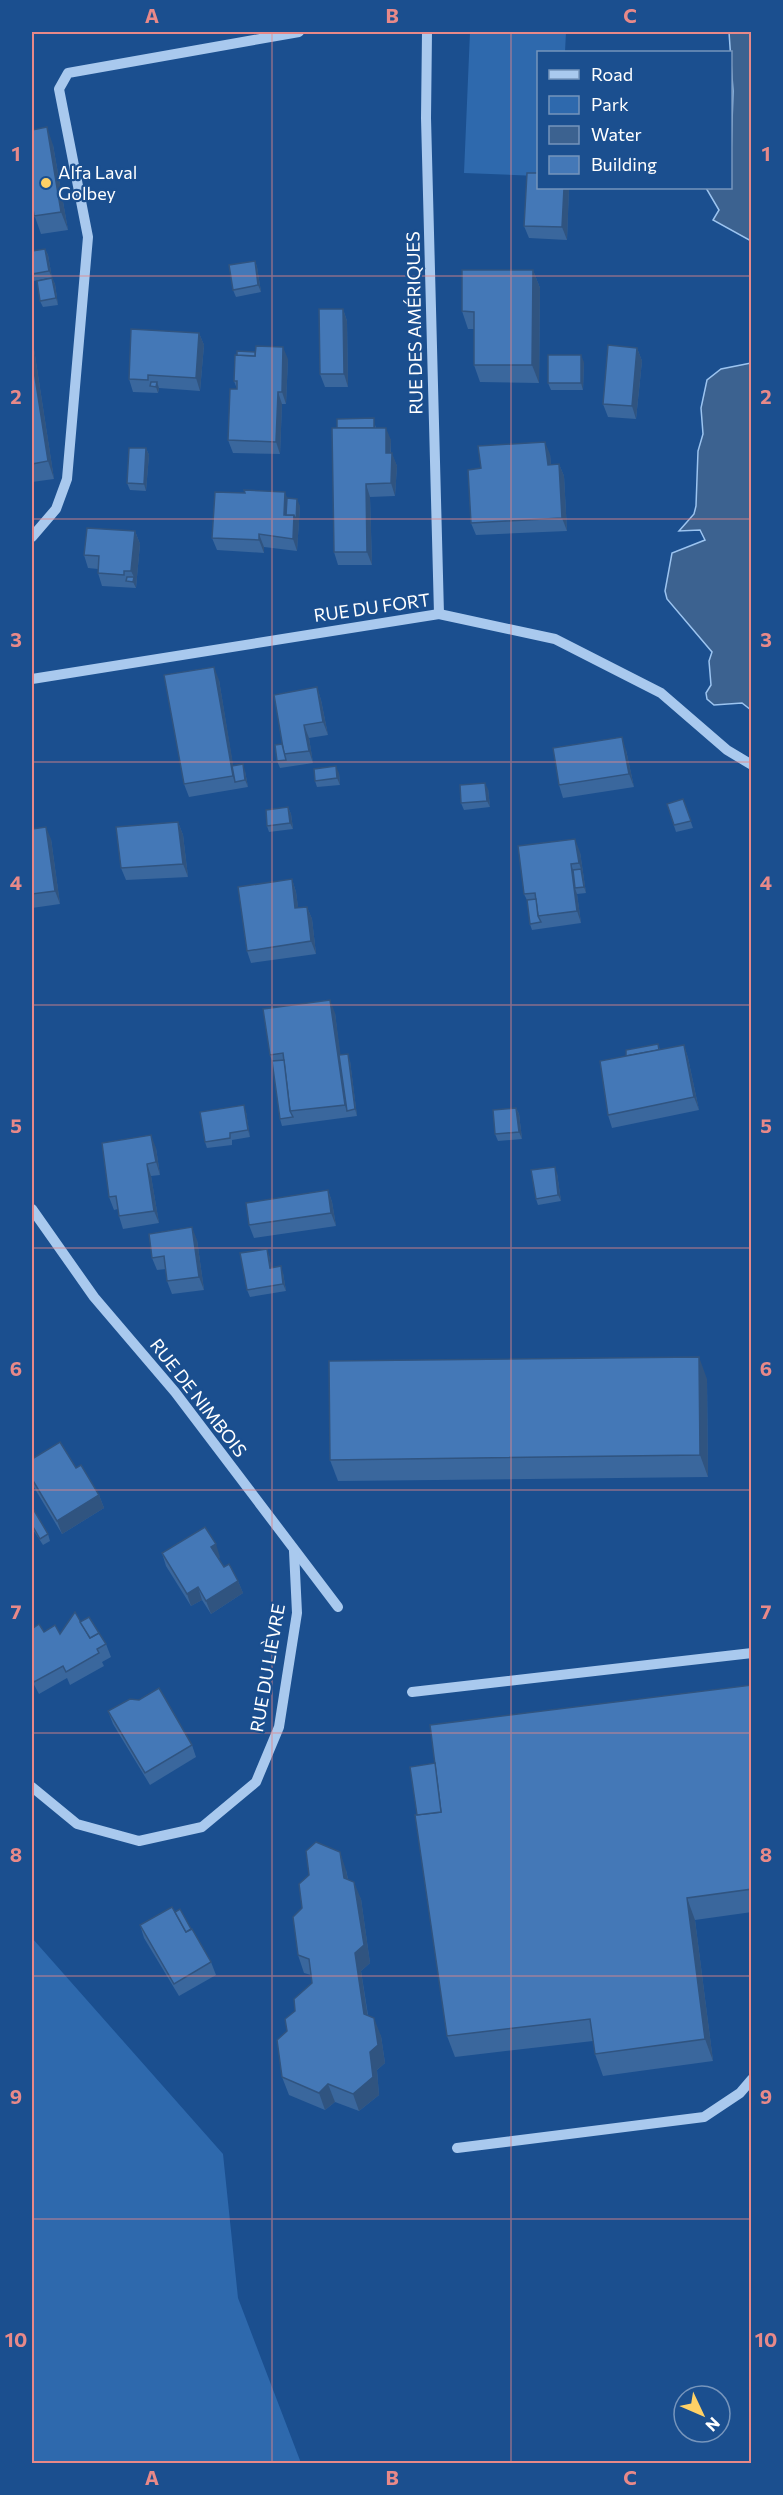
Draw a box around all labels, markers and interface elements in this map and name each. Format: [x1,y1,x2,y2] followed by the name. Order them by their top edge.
[145,3,159,27] text: A
[385,3,399,27] text: B
[623,3,637,27] text: C
[537,51,732,189] legend
[591,63,633,85] text: Road
[591,93,629,115] text: Park
[591,123,642,145] text: Water
[11,141,21,165] text: 1
[761,141,771,165] text: 1
[591,153,657,175] text: Building
[58,161,137,204] place label: Alfa Laval Golbey
[39,176,53,190] marker: Alfa Laval Golbey
[401,231,427,415] street label: RUE DES AMÉRIQUES
[10,384,22,408] text: 2
[760,384,772,408] text: 2
[312,588,431,626] street label: RUE DU FORT
[10,627,22,651] text: 3
[760,627,772,651] text: 3
[10,870,22,894] text: 4
[760,870,772,894] text: 4
[10,1113,22,1137] text: 5
[760,1113,772,1137] text: 5
[146,1334,252,1461] street label: RUE DE NIMBOIS
[10,1356,22,1380] text: 6
[760,1356,772,1380] text: 6
[11,1599,22,1623] text: 7
[761,1599,772,1623] text: 7
[245,1602,289,1734] street label: RUE DU LIÈVRE
[10,1842,22,1866] text: 8
[760,1842,772,1866] text: 8
[10,2084,22,2108] text: 9
[760,2084,772,2108] text: 9
[5,2327,27,2351] text: 10
[755,2327,777,2351] text: 10
[672,2384,732,2444] north arrow
[702,2414,724,2436] text: N
[145,2465,159,2489] text: A
[385,2465,399,2489] text: B
[623,2465,637,2489] text: C

